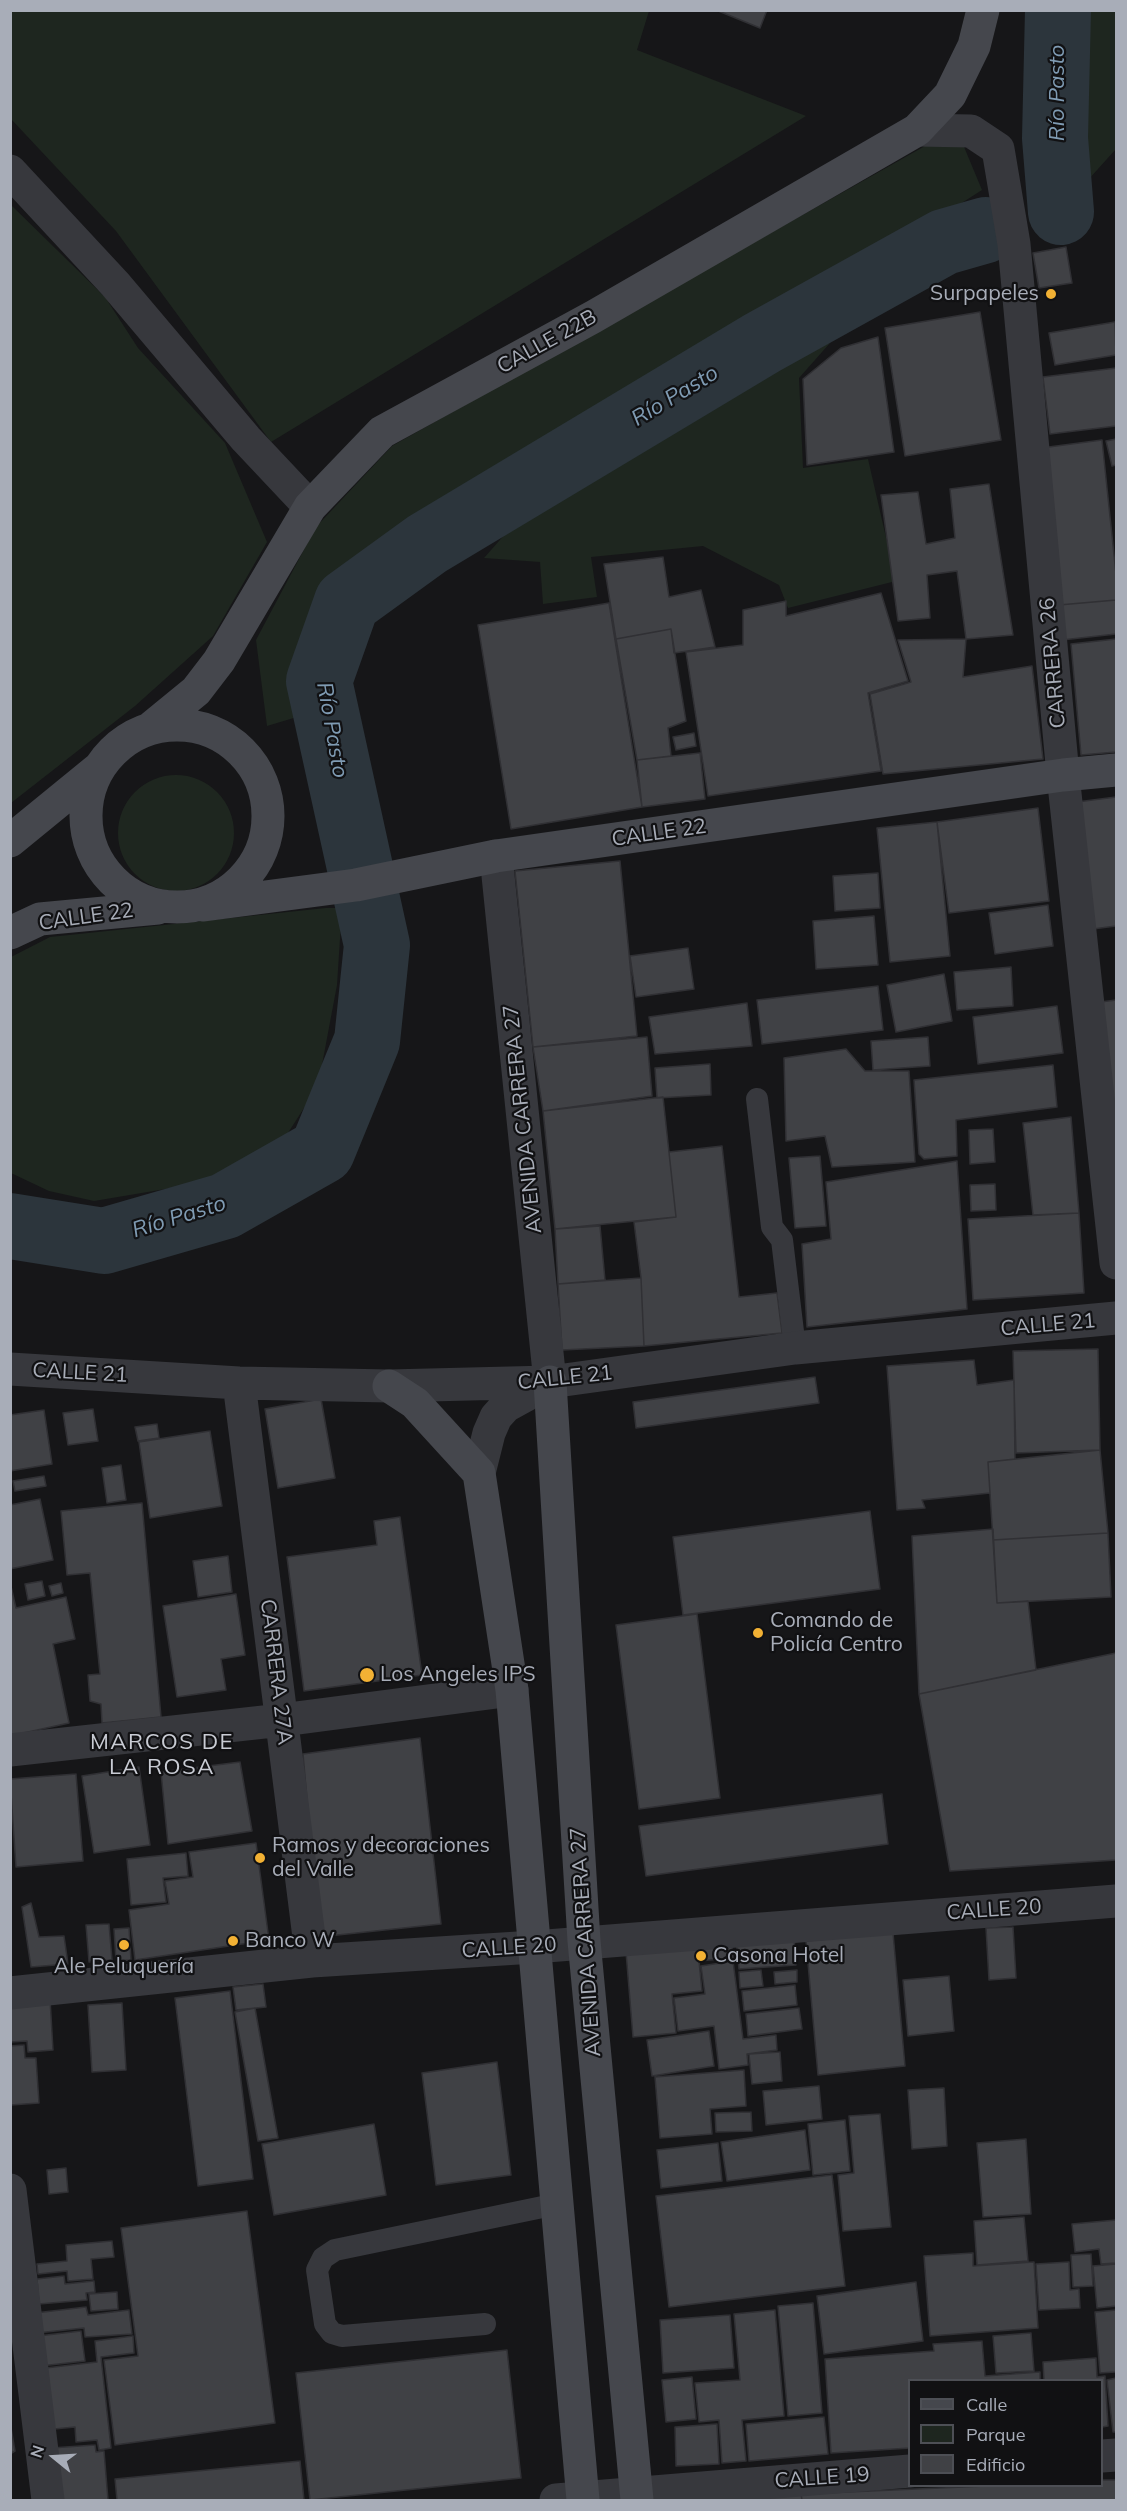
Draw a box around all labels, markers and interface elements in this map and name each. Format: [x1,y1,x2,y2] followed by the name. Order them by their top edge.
[1044,45,1070,141] water label: Río Pasto
[930,281,1039,307] place label: Surpapeles
[1044,287,1058,301] marker: Surpapeles
[493,304,601,380] street label: CALLE 22B
[627,360,723,432] water label: Río Pasto
[1035,597,1071,729] street label: CARRERA 26
[311,680,353,780] water label: Río Pasto
[610,814,708,852] street label: CALLE 22
[37,898,135,936] street label: CALLE 22
[498,1003,548,1235] street label: AVENIDA CARRERA 27
[129,1190,229,1244] water label: Río Pasto
[999,1308,1097,1342] street label: CALLE 21
[32,1358,128,1388] street label: CALLE 21
[516,1360,614,1396] street label: CALLE 21
[255,1598,297,1746] street label: CARRERA 27A
[770,1608,903,1658] place label: Comando de Policía Centro
[751,1626,765,1640] marker: Comando de Policía Centro
[380,1662,536,1688] place label: Los Angeles IPS
[358,1666,376,1684] marker: Los Angeles IPS
[90,1729,234,1780] district label: MARCOS DE LA ROSA
[565,1826,607,2058] street label: AVENIDA CARRERA 27
[272,1833,490,1883] place label: Ramos y decoraciones del Valle
[253,1851,267,1865] marker: Ramos y decoraciones del Valle
[946,1894,1042,1926] street label: CALLE 20
[245,1928,335,1954] place label: Banco W
[461,1932,557,1964] street label: CALLE 20
[226,1934,240,1948] marker: Banco W
[117,1938,131,1952] marker: Ale Peluquería
[713,1943,844,1969] place label: Casona Hotel
[694,1949,708,1963] marker: Casona Hotel
[54,1954,194,1980] place label: Ale Peluquería
[908,2379,1103,2487] legend
[966,2393,1007,2416] text: Calle
[966,2423,1025,2446] text: Parque
[24,2427,84,2487] north arrow
[26,2443,48,2460] text: N
[966,2453,1025,2476] text: Edificio
[774,2462,870,2494] street label: CALLE 19

